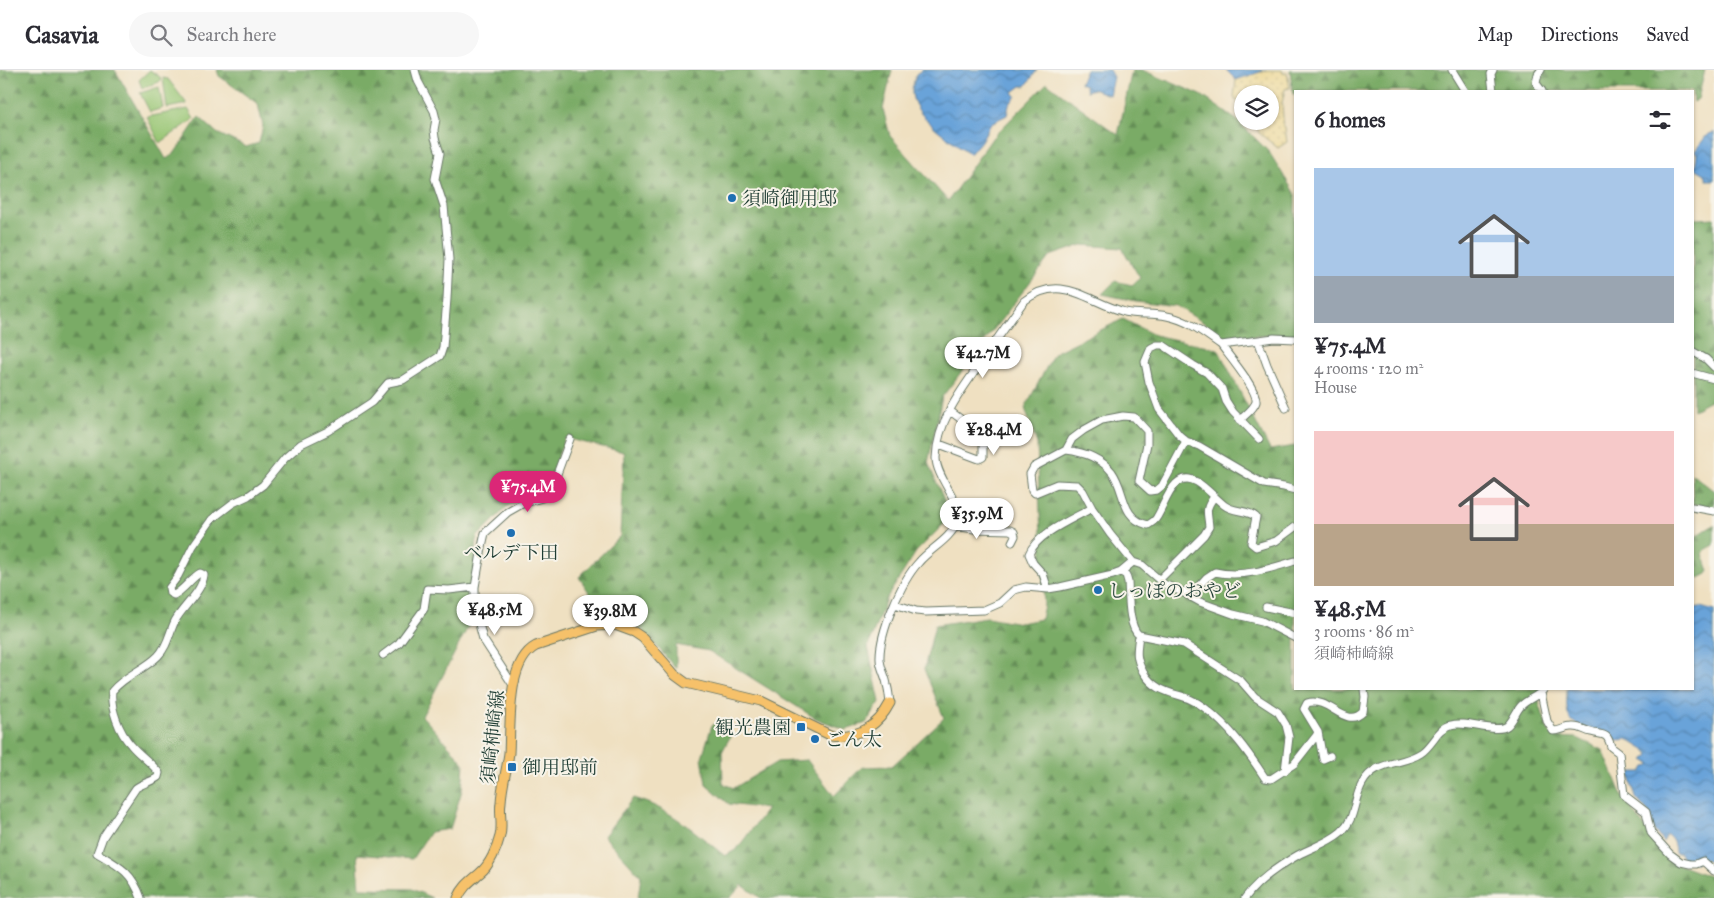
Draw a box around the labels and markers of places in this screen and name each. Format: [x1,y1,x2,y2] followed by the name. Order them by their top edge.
[742,187,837,210] place label: 須崎御用邸
[726,192,738,204] marker: 須崎御用邸
[942,336,1024,379] pin: ¥42.7M
[953,414,1035,456] pin: ¥28.4M
[487,470,569,513] pin: ¥75.4M
[936,498,1018,540] pin: ¥35.9M
[505,527,517,539] marker: ベルデ下田
[463,541,559,564] place label: ベルデ下田
[1108,579,1241,602] place label: しっぽのおやど
[1092,584,1104,596] marker: しっぽのおやど
[454,594,536,636] pin: ¥48.5M
[569,594,651,637] pin: ¥39.8M
[715,716,791,739] place label: 観光農園
[795,721,807,733] marker: 観光農園
[825,728,882,751] place label: ごん太
[809,733,821,745] marker: ごん太
[522,756,598,779] place label: 御用邸前
[506,761,518,773] marker: 御用邸前

